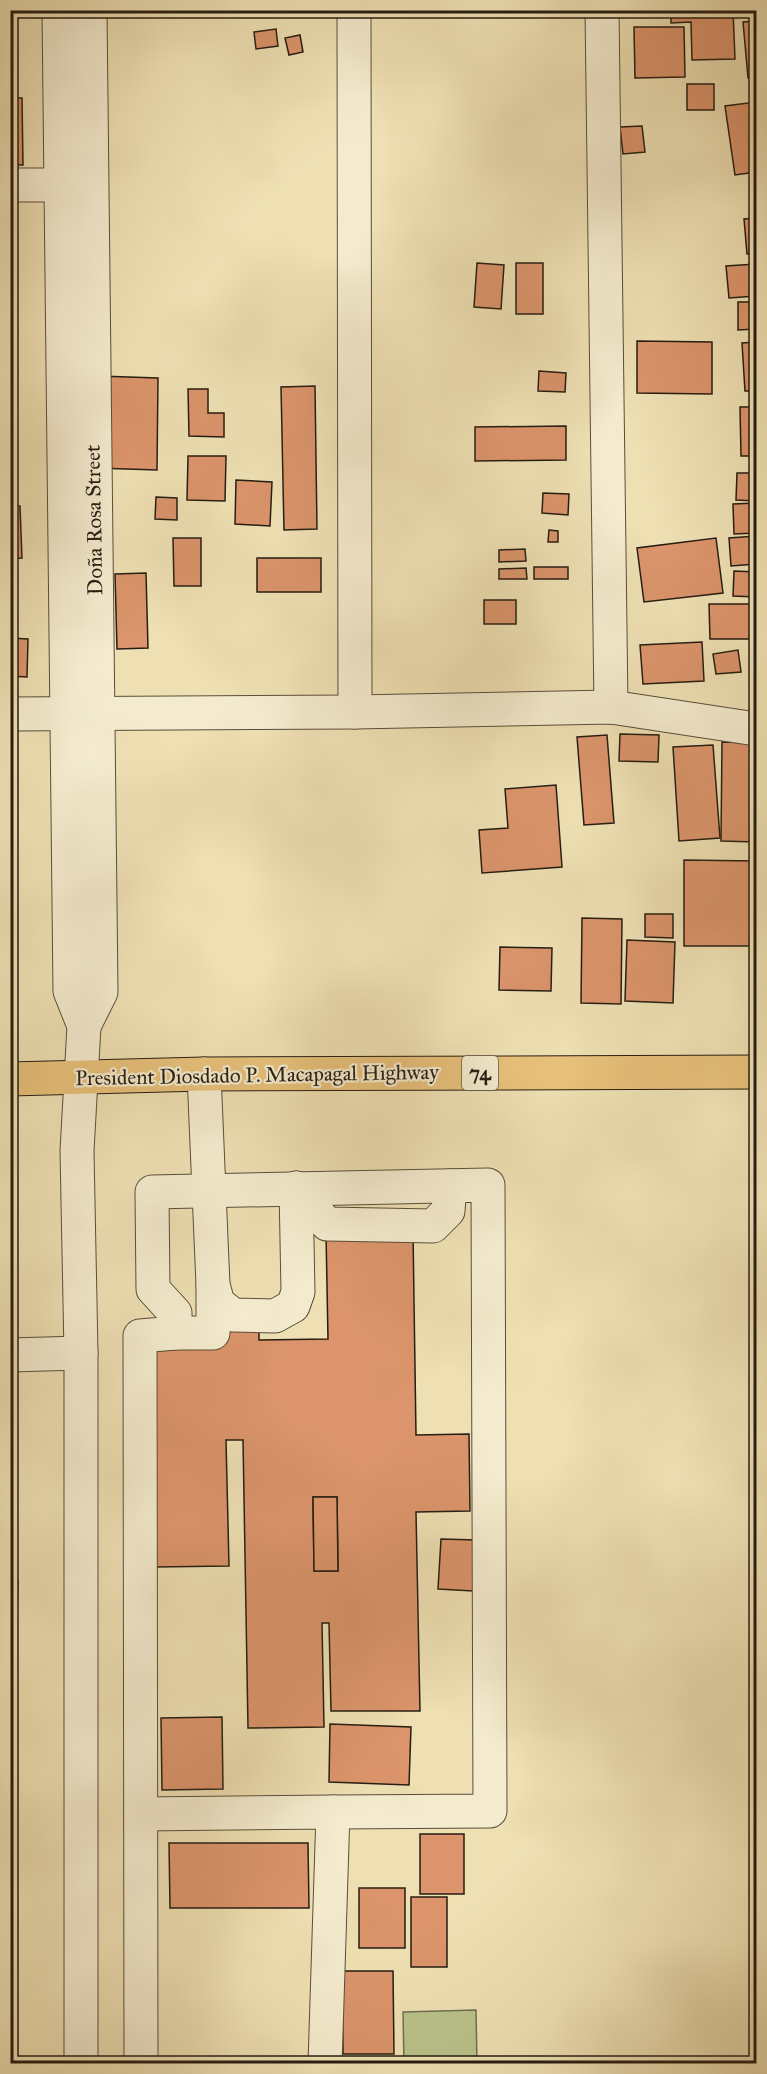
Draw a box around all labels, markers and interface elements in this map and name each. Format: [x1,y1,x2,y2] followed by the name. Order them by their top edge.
[80,444,108,596] street label: Doña Rosa Street
[462,1056,498,1090] road number: 74
[75,1059,440,1091] street label: President Diosdado P. Macapagal Highway

